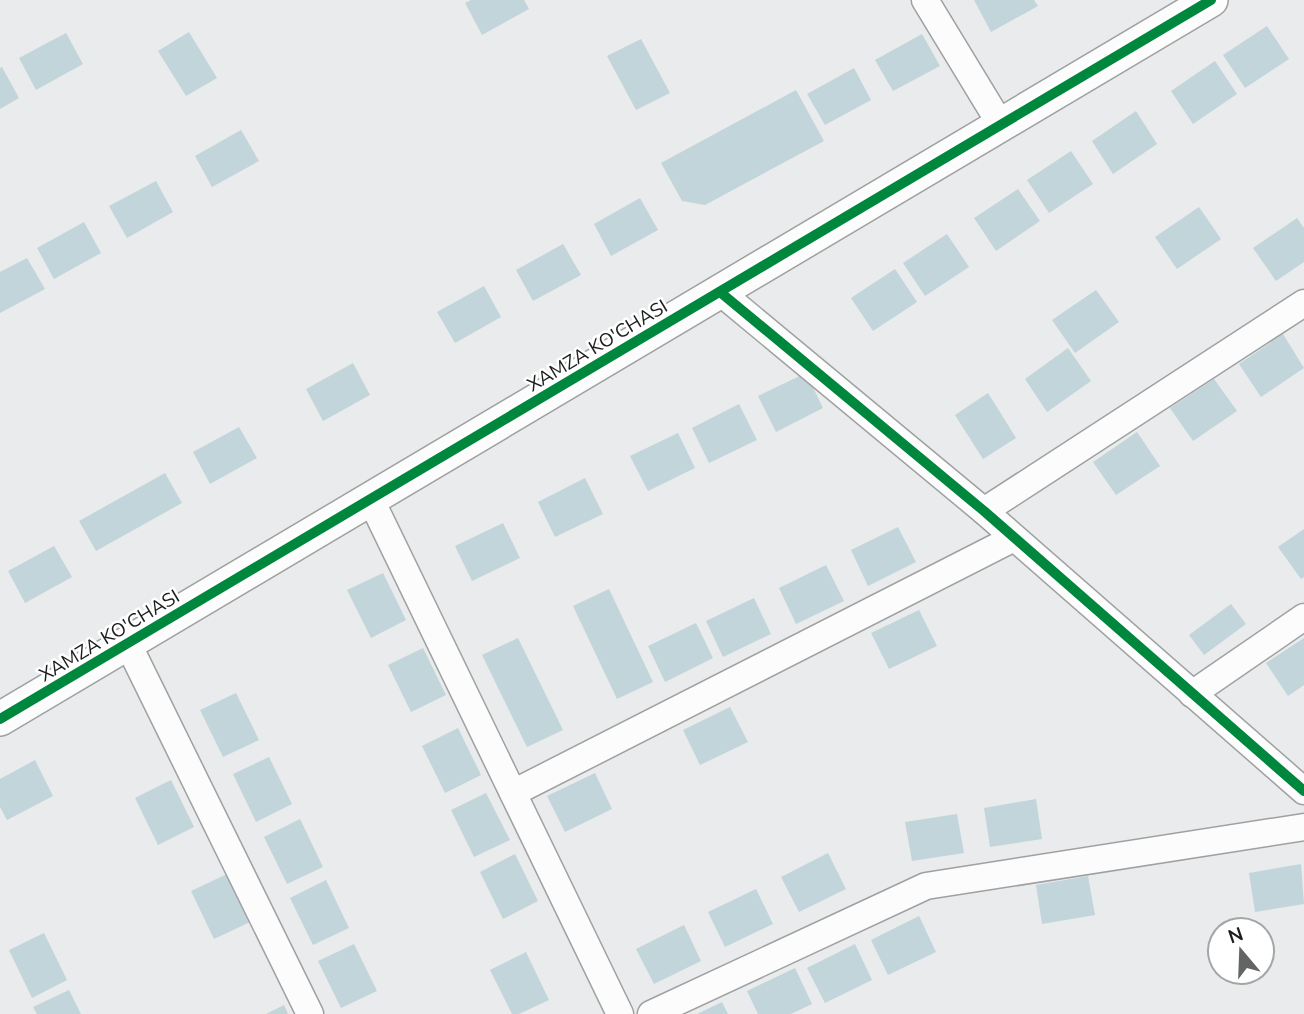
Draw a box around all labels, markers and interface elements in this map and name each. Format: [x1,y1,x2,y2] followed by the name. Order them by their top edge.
[522,294,673,398] street label: XAMZA KO'CHASI
[34,584,185,688] street label: XAMZA KO'CHASI
[1206,916,1276,986] north arrow
[1225,921,1247,950] text: N

